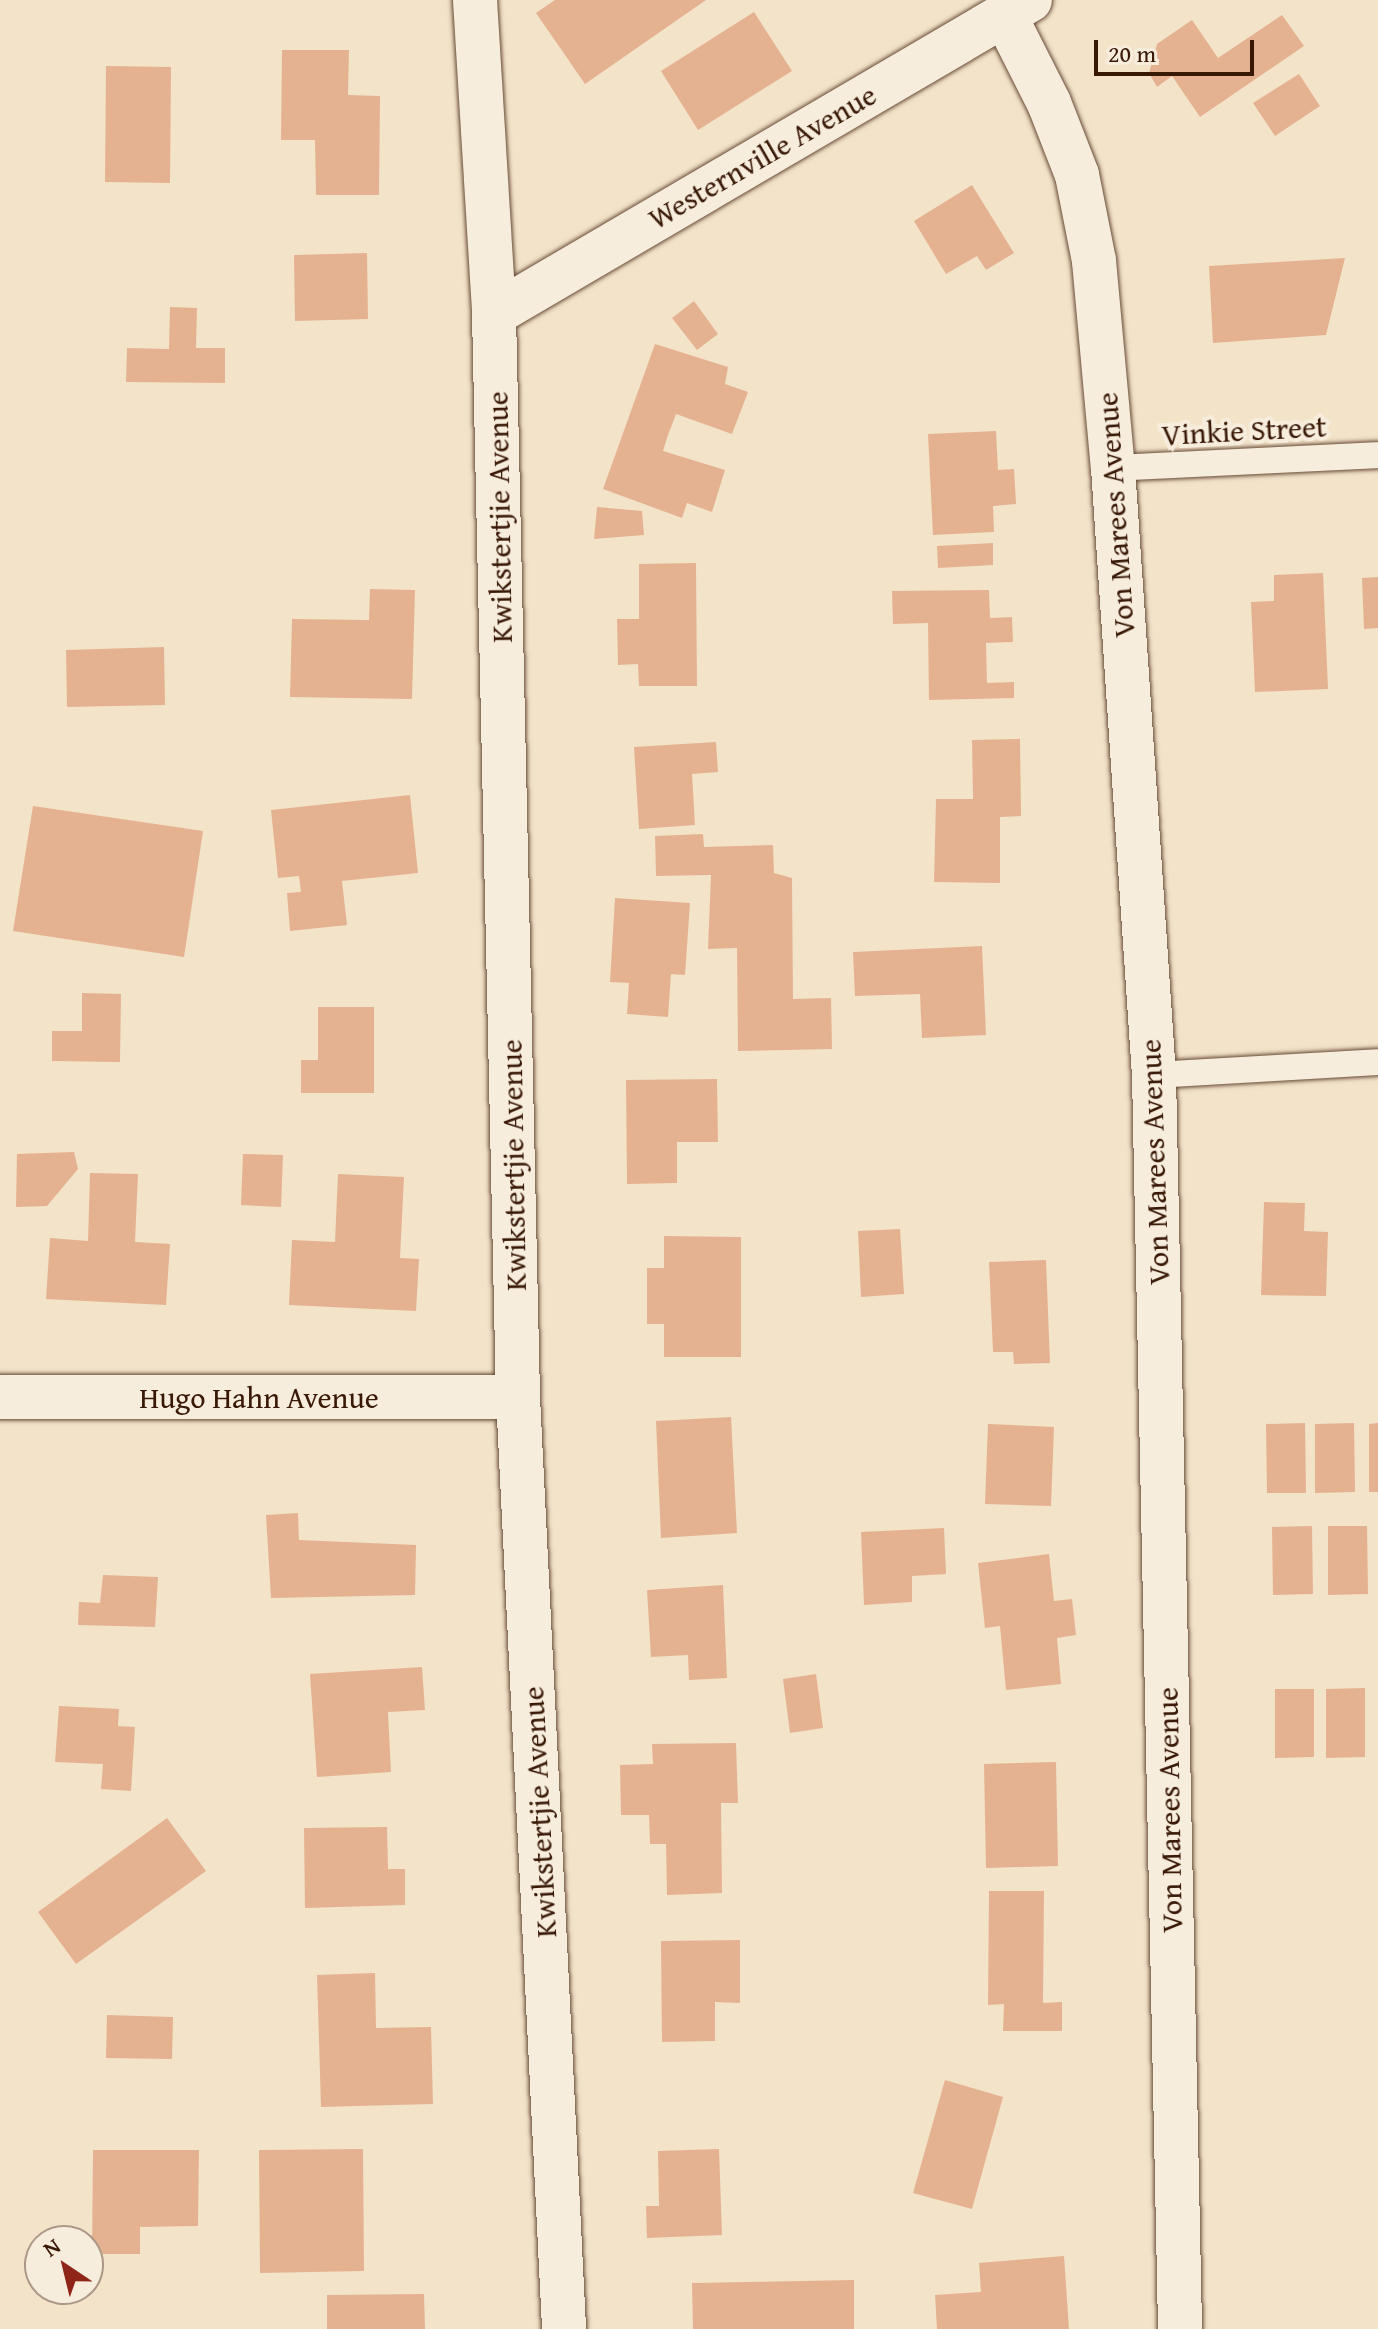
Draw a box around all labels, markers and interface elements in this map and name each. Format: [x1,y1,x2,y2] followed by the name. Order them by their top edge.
[1098,24,1258,74] scale bar
[1108,36,1156,71] text: 20 m
[642,76,882,236] street label: Westernville Avenue
[479,391,519,643] street label: Kwikstertjie Avenue
[1088,391,1142,639] street label: Von Marees Avenue
[1161,408,1327,452] street label: Vinkie Street
[1132,1038,1176,1286] street label: Von Marees Avenue
[493,1039,533,1291] street label: Kwikstertjie Avenue
[139,1379,379,1415] street label: Hugo Hahn Avenue
[514,1685,564,1939] street label: Kwikstertjie Avenue
[1149,1687,1189,1933] street label: Von Marees Avenue
[24,2225,104,2305] north arrow
[36,2230,67,2264] text: N

